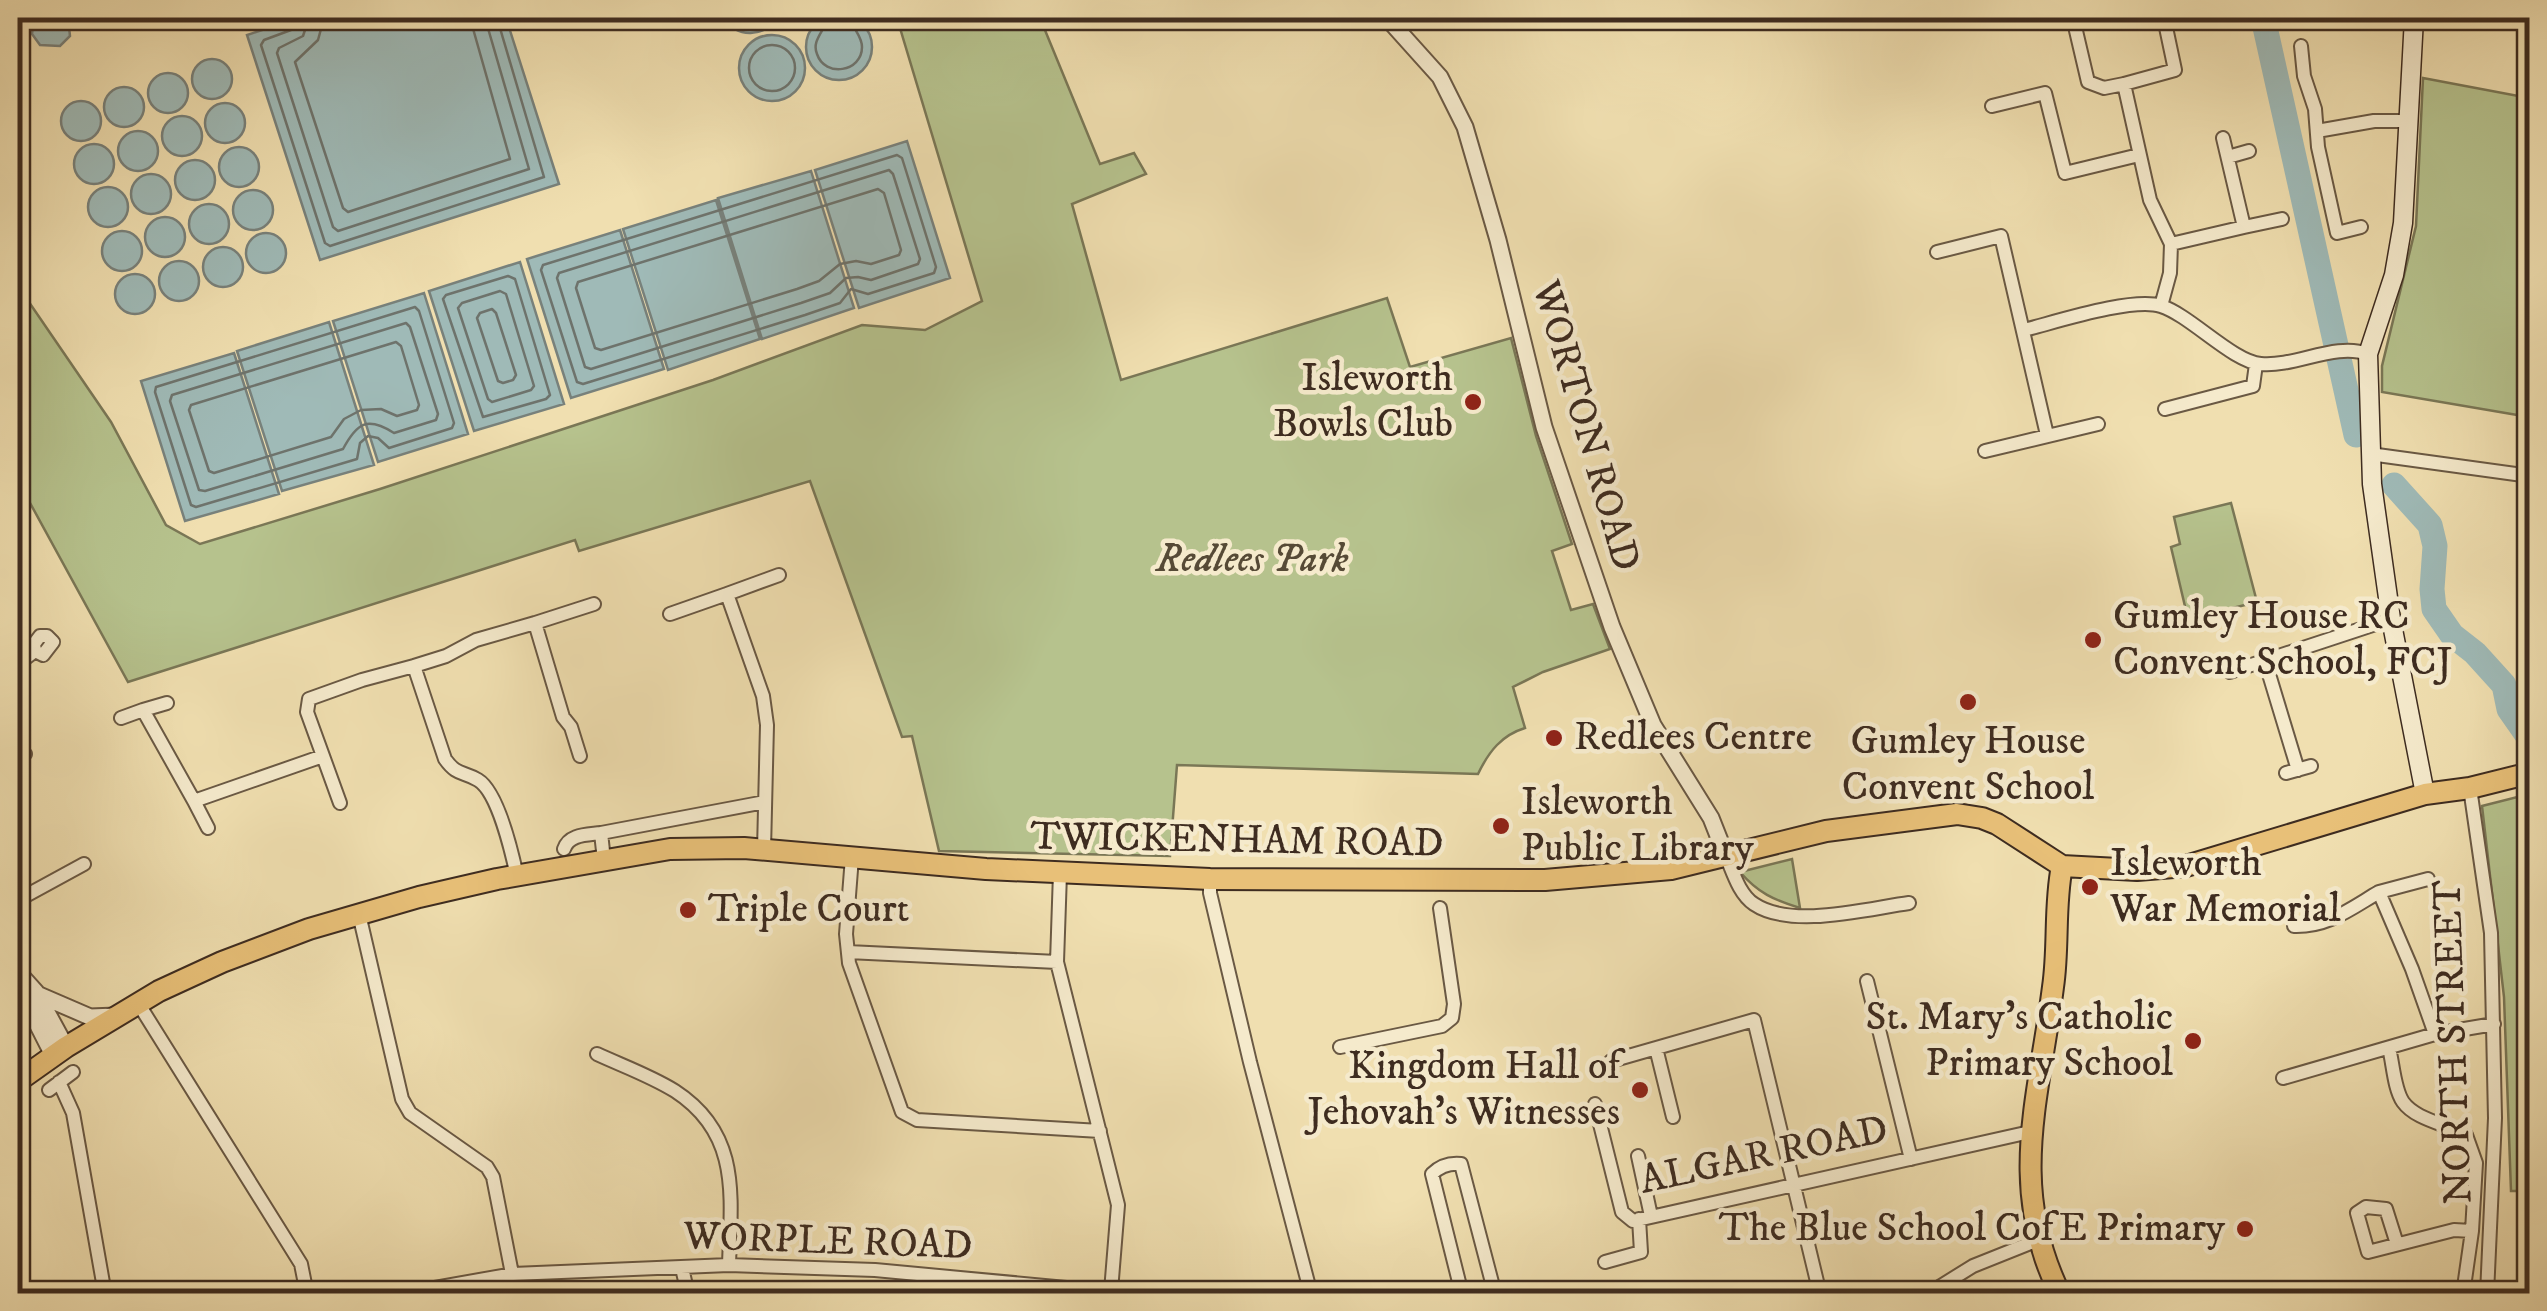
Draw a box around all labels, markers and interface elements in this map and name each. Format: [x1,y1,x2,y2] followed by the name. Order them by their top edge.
[1519,274,1650,577] street label: WORTON ROAD
[1273,354,1453,450] place label: Isleworth Bowls Club
[1462,391,1484,413] marker: Isleworth Bowls Club
[1155,535,1349,585] park label: Redlees Park
[2113,592,2453,688] place label: Gumley House RC Convent School, FCJ
[2082,629,2104,651] marker: Gumley House RC Convent School, FCJ
[1957,691,1979,713] marker: Gumley House Convent School
[1574,713,1812,763] place label: Redlees Centre
[1842,717,2094,813] place label: Gumley House Convent School
[1543,727,1565,749] marker: Redlees Centre
[1521,778,1755,874] place label: Isleworth Public Library
[1030,812,1444,870] street label: TWICKENHAM ROAD
[1490,815,1512,837] marker: Isleworth Public Library
[2109,839,2341,935] place label: Isleworth War Memorial
[2079,876,2101,898] marker: Isleworth War Memorial
[2423,879,2485,1205] street label: NORTH STREET
[708,885,909,935] place label: Triple Court
[677,899,699,921] marker: Triple Court
[1866,993,2173,1089] place label: St. Mary's Catholic Primary School
[2182,1030,2204,1052] marker: St. Mary's Catholic Primary School
[1303,1042,1626,1138] place label: Kingdom Hall of Jehovah's Witnesses
[1629,1079,1651,1101] marker: Kingdom Hall of Jehovah's Witnesses
[1635,1105,1893,1207] street label: ALGAR ROAD
[1719,1204,2226,1254] place label: The Blue School CofE Primary
[682,1212,973,1272] street label: WORPLE ROAD
[2234,1218,2256,1240] marker: The Blue School CofE Primary

